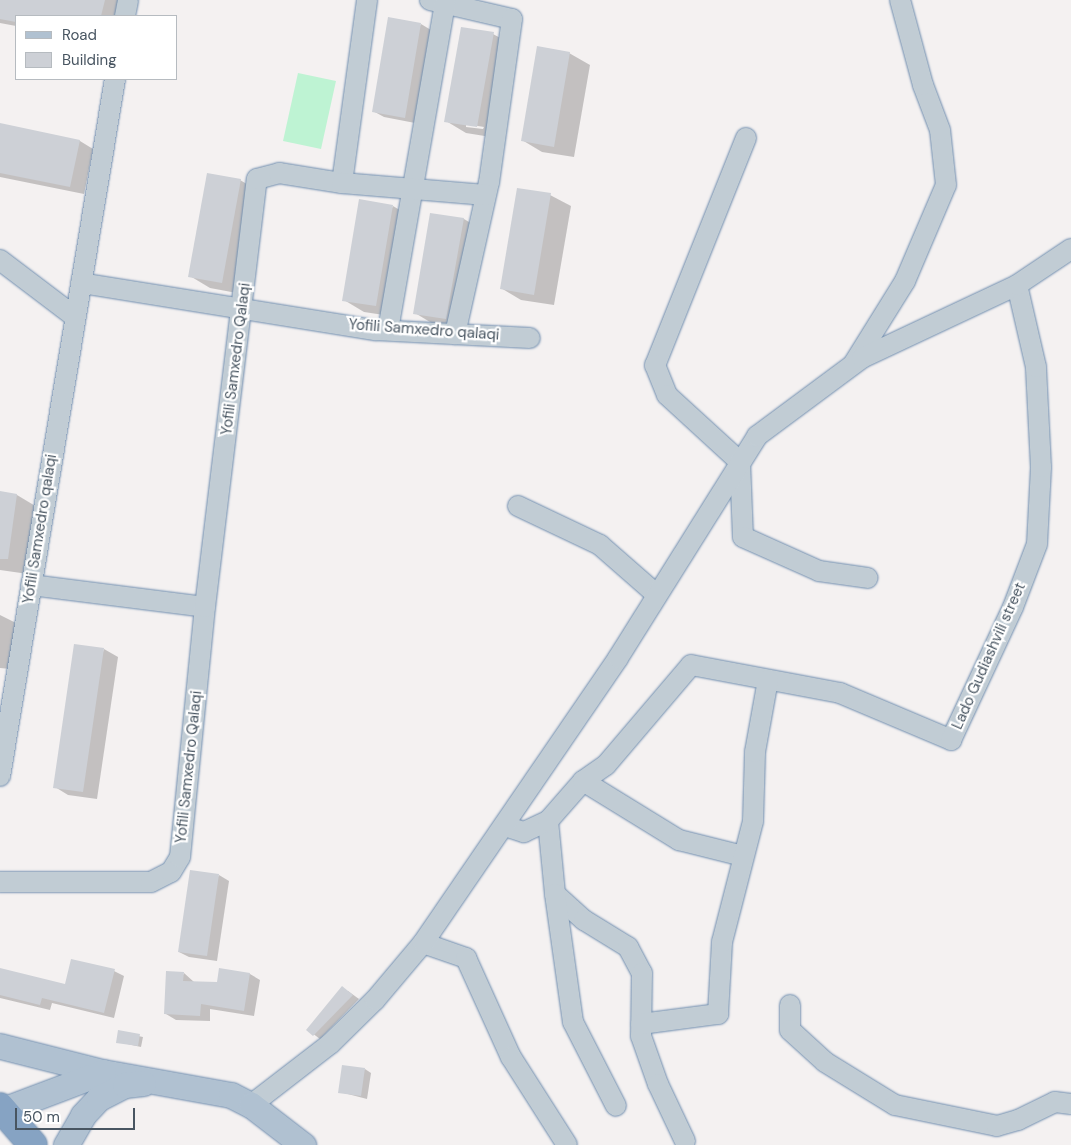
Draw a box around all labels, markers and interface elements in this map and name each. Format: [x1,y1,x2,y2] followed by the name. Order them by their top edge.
[15,15,178,80] legend
[62,25,97,45] text: Road
[62,50,117,70] text: Building
[218,282,254,436] street label: Yofili Samxedro Qalaqi
[348,316,500,344] street label: Yofili Samxedro qalaqi
[19,453,61,605] street label: Yofili Samxedro qalaqi
[948,580,1030,732] street label: Lado Gudiashvili street
[172,690,206,844] street label: Yofili Samxedro Qalaqi
[18,1098,138,1130] scale bar
[23,1107,60,1127] text: 50 m

